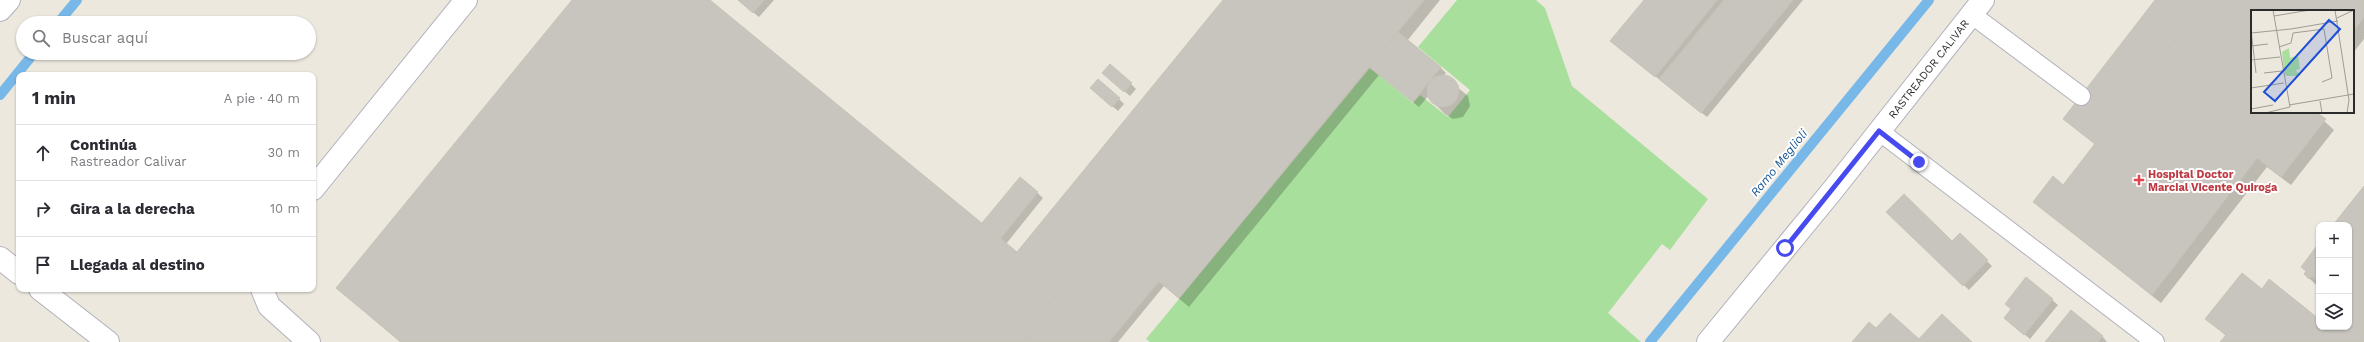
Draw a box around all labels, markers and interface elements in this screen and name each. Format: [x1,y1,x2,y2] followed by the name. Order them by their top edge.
[2251,10,2354,113] inset map
[16,16,316,60] search box
[1885,17,1972,121] street label: RASTREADOR CALIVAR
[30,27,52,49] icon: search
[62,29,148,47] text: Buscar aquí
[32,88,76,108] text: 1 min
[224,91,300,106] text: A pie · 40 m
[1748,126,1811,199] water label: Ramo Meglioli
[70,136,137,154] text: Continúa
[32,142,54,164] icon: ahead
[268,145,300,160] text: 30 m
[1910,153,1928,171] route end
[70,154,187,169] text: Rastreador Calivar
[2148,168,2278,194] place label: Hospital Doctor Marcial Vicente Quiroga
[2133,174,2145,186] marker: Hospital Doctor Marcial Vicente Quiroga
[32,198,54,220] icon: right
[70,200,195,218] text: Gira a la derecha
[270,201,300,216] text: 10 m
[2316,222,2352,330] map controls
[2316,222,2352,258] button: +
[1776,239,1794,257] route start
[32,254,54,276] icon: arrive
[70,256,205,274] text: Llegada al destino
[2316,258,2352,294] button: −
[2316,294,2352,330] button: layers

